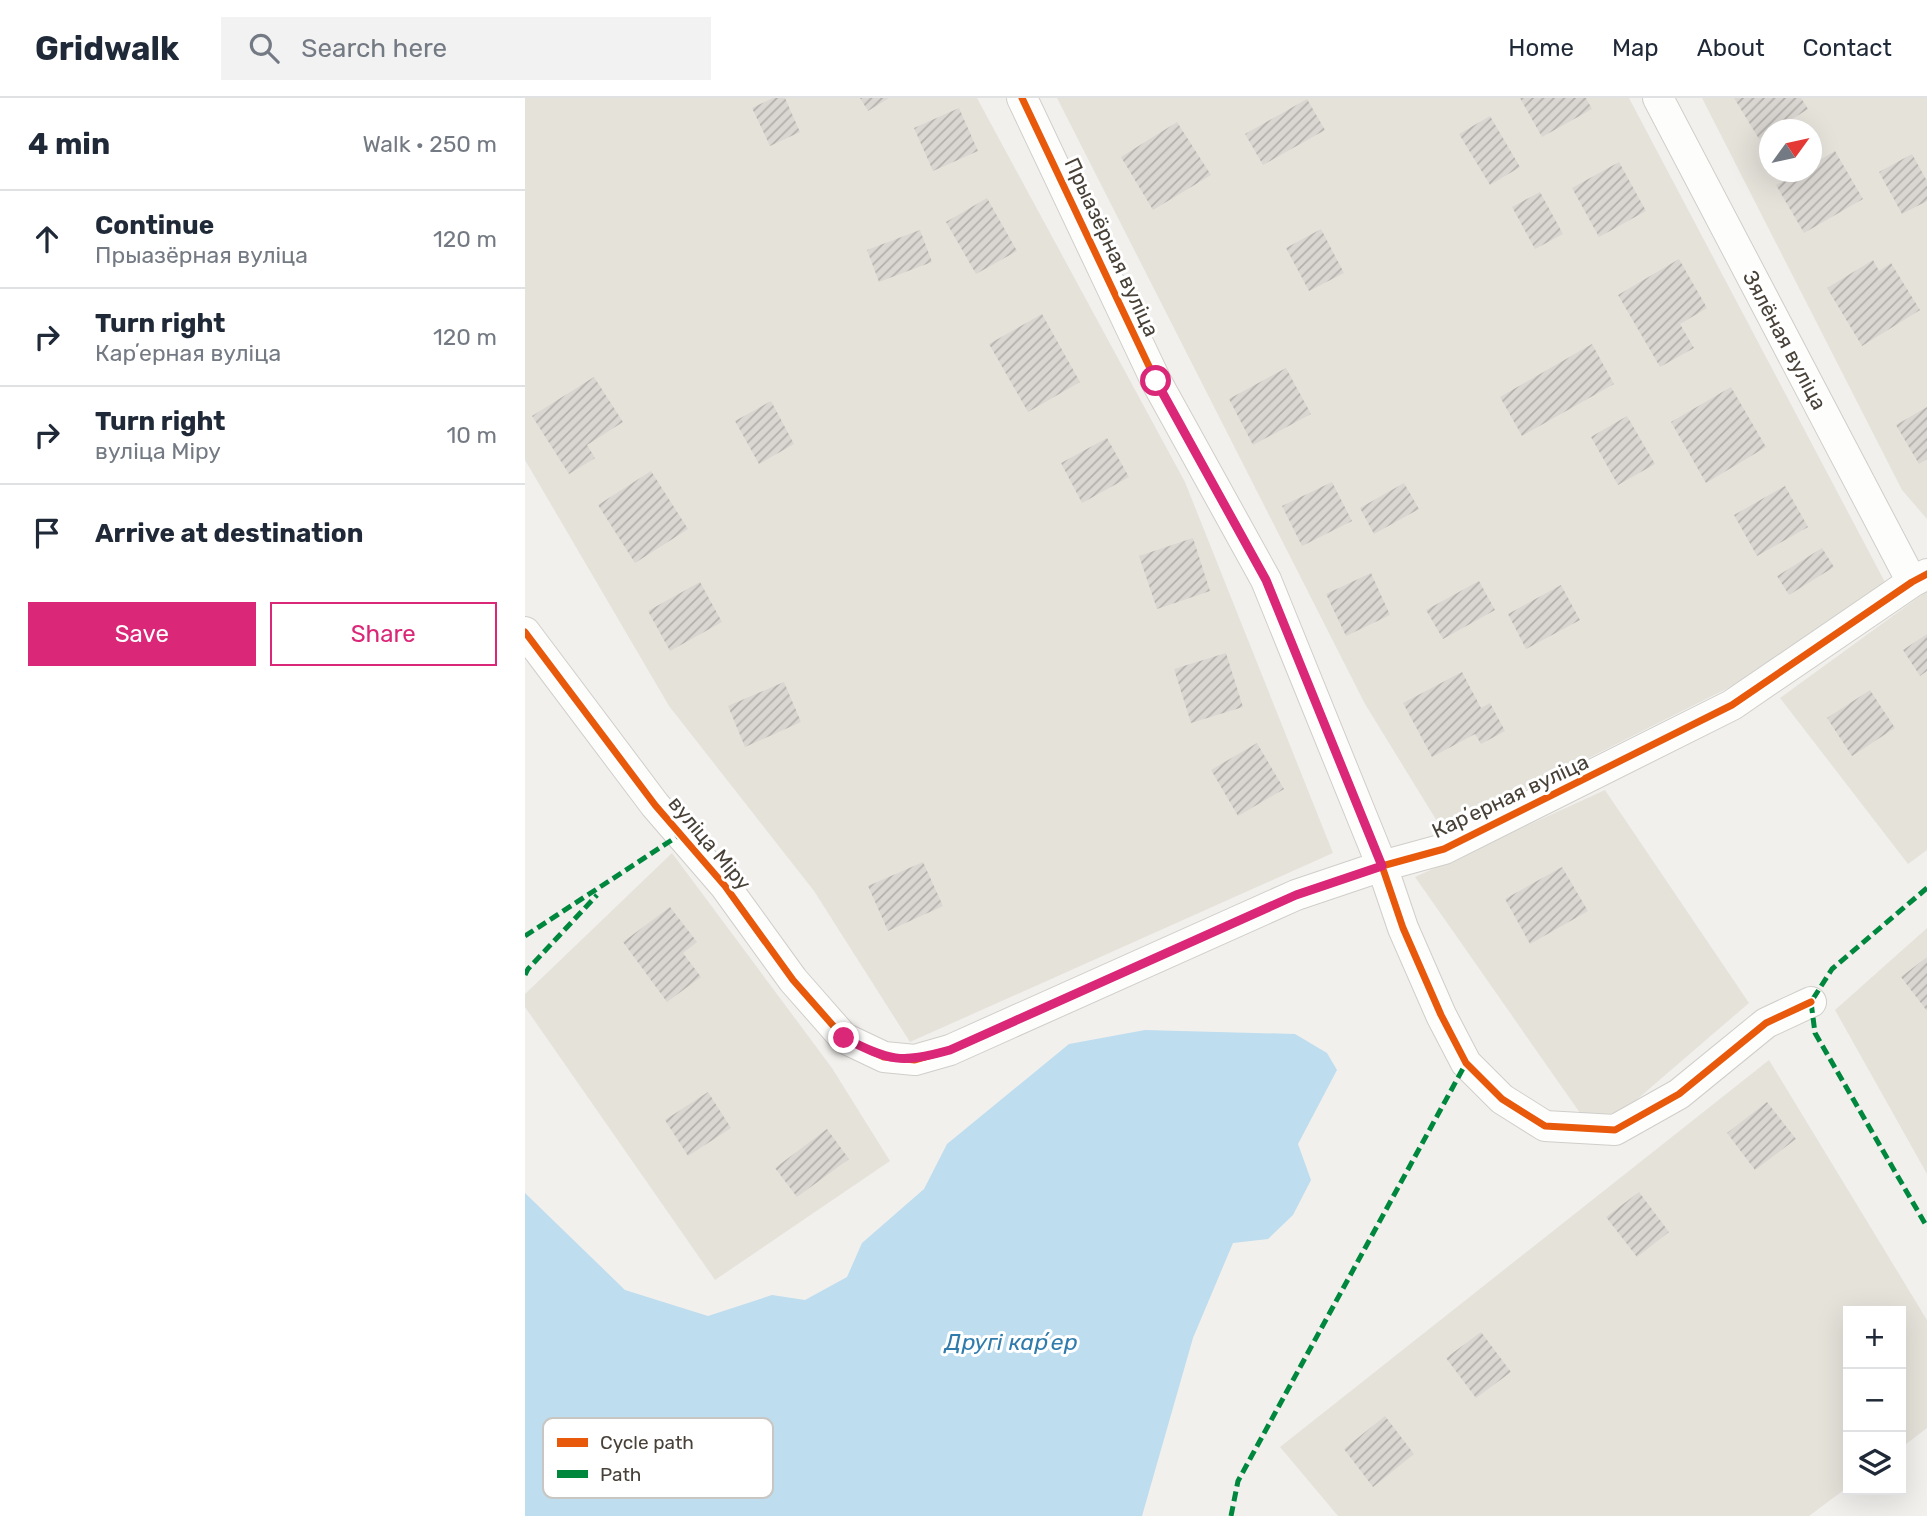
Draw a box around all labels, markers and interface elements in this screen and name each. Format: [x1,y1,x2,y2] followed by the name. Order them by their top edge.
[221,17,711,80] search box
[35,29,179,68] text: Gridwalk
[245,29,283,67] icon: search
[301,33,447,64] text: Search here
[1508,34,1574,62] text: Home
[1612,34,1659,62] text: Map
[1697,34,1765,62] text: About
[1803,34,1892,62] text: Contact
[1759,119,1822,182] north arrow
[28,126,110,162] text: 4 min
[362,130,497,158] text: Walk · 250 m
[1060,154,1164,340] street label: Прыазёрная вуліца
[95,210,214,241] text: Continue
[28,220,66,258] icon: ahead
[433,225,497,253] text: 120 m
[95,241,308,269] text: Прыазёрная вуліца
[1738,266,1832,414] street label: Зялёная вуліца
[95,308,225,339] text: Turn right
[28,318,66,356] icon: right
[433,323,497,351] text: 120 m
[95,339,281,367] text: Карʼерная вуліца
[1140,365,1171,396] route start
[95,406,225,437] text: Turn right
[28,416,66,454] icon: right
[446,421,497,449] text: 10 m
[95,437,221,465] text: вуліца Міру
[28,514,66,552] icon: arrive
[95,518,363,549] text: Arrive at destination
[28,602,256,666] button: Save
[270,602,497,666] button: Share
[1428,749,1592,843] street label: Карʼерная вуліца
[663,791,757,895] street label: вуліца Міру
[828,1022,859,1053] route end
[1843,1306,1906,1495] map controls
[1843,1306,1906,1369] button: +
[943,1328,1077,1356] water label: Другі карʼер
[1843,1369,1906,1432] button: −
[543,1418,773,1498] legend
[600,1431,694,1454] text: Cycle path
[1843,1432,1906,1495] button: layers
[600,1463,641,1486] text: Path

